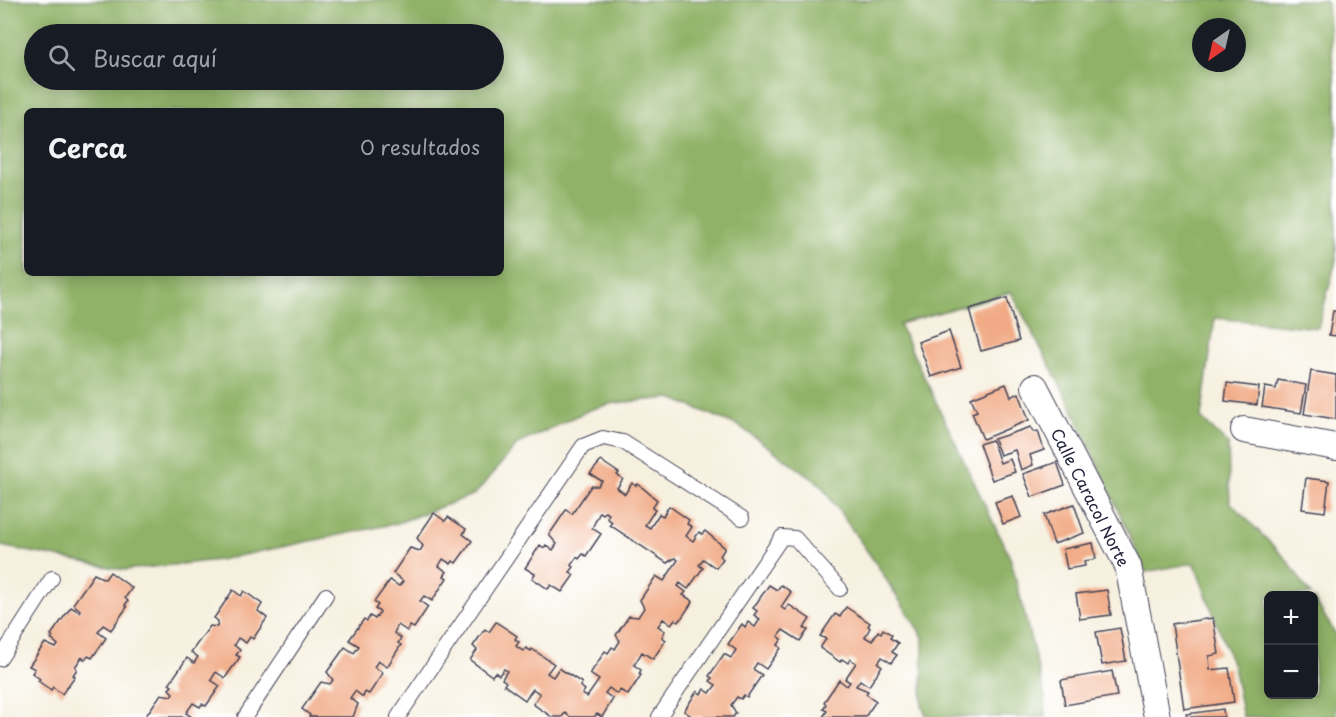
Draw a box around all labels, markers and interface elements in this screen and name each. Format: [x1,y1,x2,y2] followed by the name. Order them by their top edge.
[1192,18,1246,72] north arrow
[24,24,504,90] search box
[45,41,78,74] icon: search
[93,41,217,74] text: Buscar aquí
[48,128,127,167] text: Cerca
[360,132,480,162] text: 0 resultados
[1046,424,1136,570] street label: Calle Caracol Norte
[1264,591,1318,699] map controls
[1264,591,1318,645] button: +
[1264,645,1318,699] button: −

